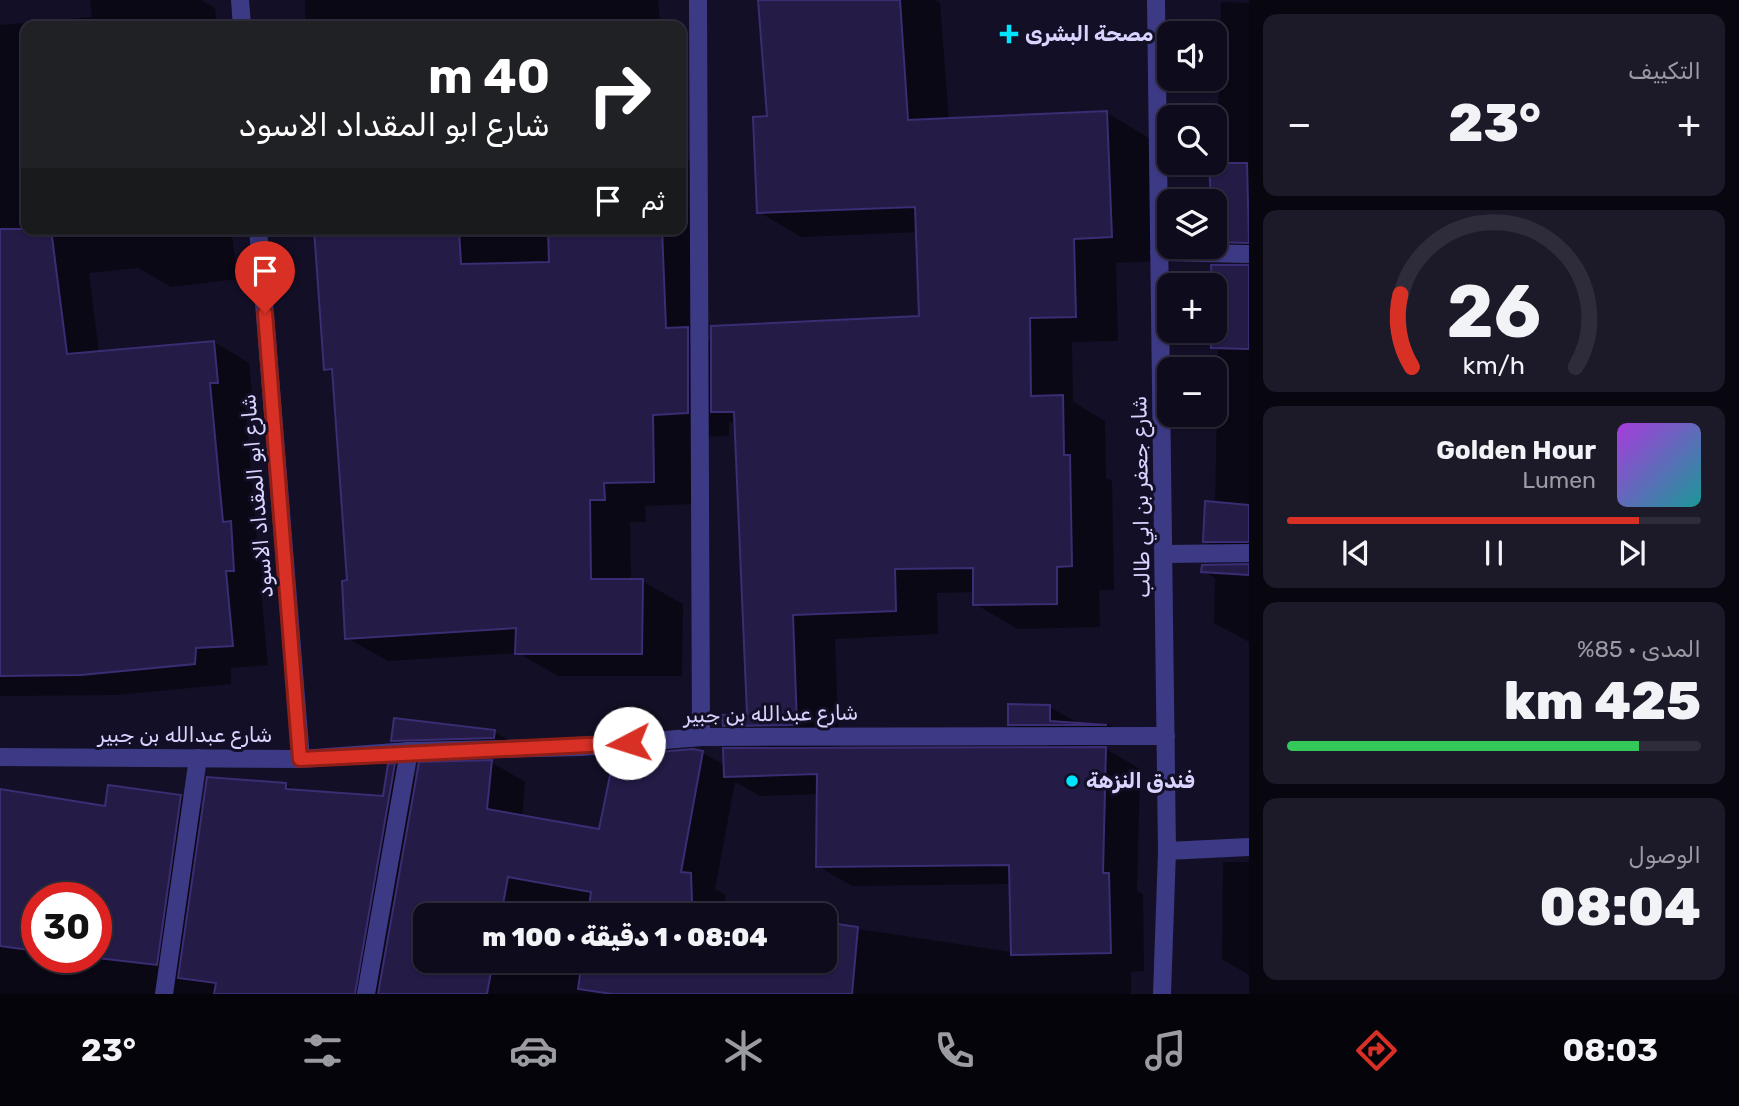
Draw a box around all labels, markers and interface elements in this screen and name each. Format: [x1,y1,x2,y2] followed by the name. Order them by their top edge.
[1025,21,1153,47] place label: مصحة البشرى
[1157,21,1227,427] map controls
[1157,21,1227,91] button: sound
[999,24,1019,44] marker: مصحة البشرى
[428,47,550,105] text: 40 m
[574,49,665,140] icon: right
[1628,57,1701,85] text: التكييف
[1448,92,1541,154] text: 23°
[1287,101,1312,147] text: −
[1677,101,1701,147] text: +
[1157,105,1227,175] button: search
[238,106,550,144] text: شارع ابو المقداد الاسود
[589,182,627,220] icon: arrive
[641,186,665,217] text: ثم
[1157,189,1227,259] button: layers
[235,241,295,313] pin
[246,252,284,290] icon: arrive
[1447,269,1541,355] text: 26
[1157,273,1227,343] button: +
[1463,351,1525,380] text: km/h
[1157,357,1227,427] button: −
[235,393,280,599] street label: شارع ابو المقداد الاسود
[1126,396,1159,598] street label: شارع جعفر بن ابي طالب
[1436,435,1596,466] text: Golden Hour
[1522,466,1596,494] text: Lumen
[1337,534,1375,572] icon: previous
[1475,534,1513,572] icon: pause
[1613,534,1651,572] icon: next
[1577,635,1701,663] text: المدى · 85%
[1504,670,1701,732] text: 425 km
[681,699,859,730] street label: شارع عبدالله بن جبير
[592,706,666,780] position arrow
[96,722,272,749] street label: شارع عبدالله بن جبير
[1086,768,1195,794] place label: فندق النزهة
[1064,773,1080,789] marker: فندق النزهة
[1629,841,1701,869] text: الوصول
[1539,876,1701,938] text: 08:04
[21,882,112,973] speed limit sign: 30
[482,922,768,953] text: 08:04 · 1 دقيقة · 100 m
[298,1026,347,1075] icon: filters
[509,1026,558,1075] icon: car
[719,1026,768,1075] icon: climate
[930,1026,979,1075] icon: phone
[1141,1026,1190,1075] icon: music
[1352,1026,1401,1075] icon: directions
[81,1031,136,1069] text: 23°
[1562,1031,1658,1069] text: 08:03

